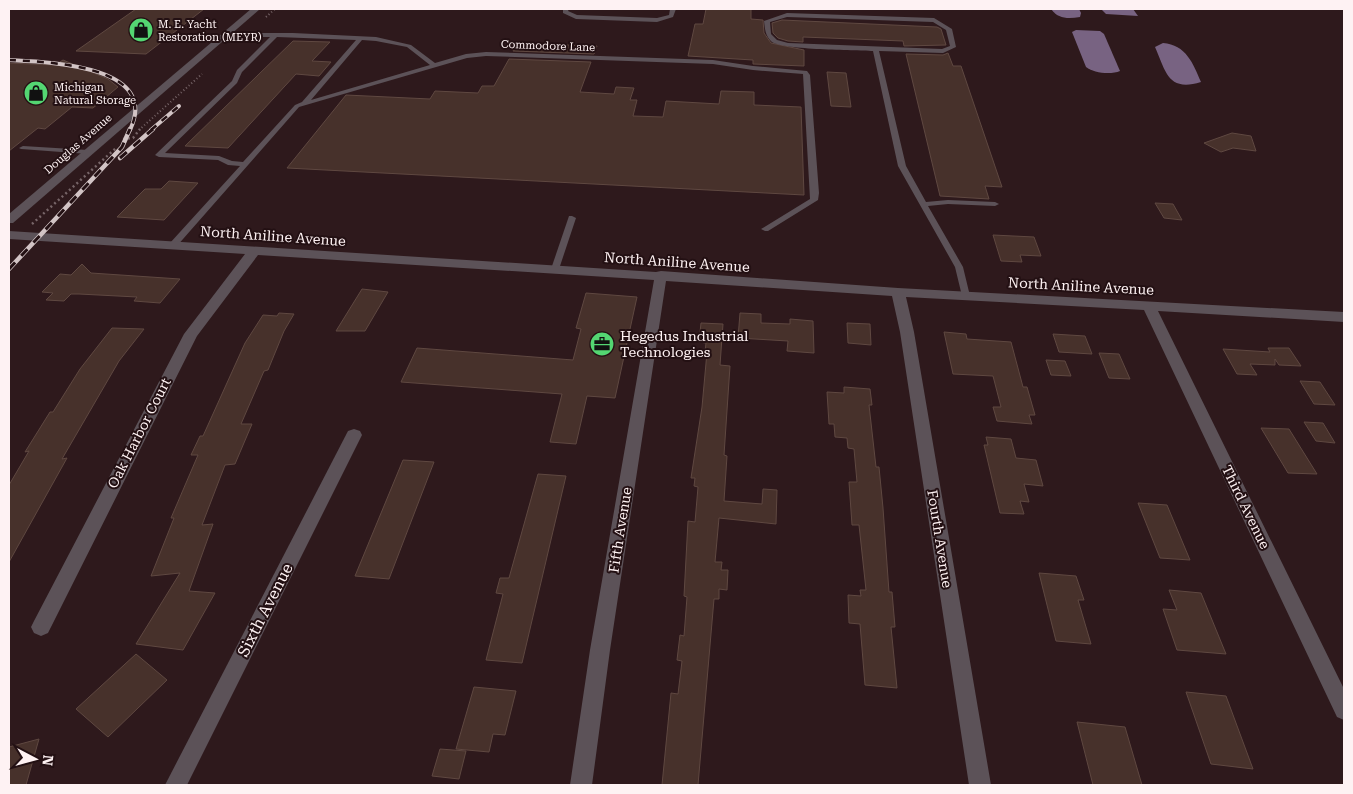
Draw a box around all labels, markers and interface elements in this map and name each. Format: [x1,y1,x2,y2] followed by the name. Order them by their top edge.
[128,17,154,43] shop icon: M. E. Yacht Restoration (MEYR)
[158,18,262,44] place label: M. E. Yacht Restoration (MEYR)
[501,38,595,54] street label: Commodore Lane
[23,80,49,106] shop icon: Michigan Natural Storage
[54,81,136,107] place label: Michigan Natural Storage
[42,111,114,177] street label: Douglas Avenue
[200,223,347,249] street label: North Aniline Avenue
[604,249,751,275] street label: North Aniline Avenue
[1008,274,1155,298] street label: North Aniline Avenue
[620,328,749,360] place label: Hegedus Industrial Technologies
[589,331,615,357] office icon: Hegedus Industrial Technologies
[104,375,174,491] street label: Oak Harbor Court
[1219,463,1273,552] street label: Third Avenue
[605,486,635,574] street label: Fifth Avenue
[924,489,956,589] street label: Fourth Avenue
[233,560,297,660] street label: Sixth Avenue
[10,734,60,784] north arrow
[39,754,56,767] text: N

